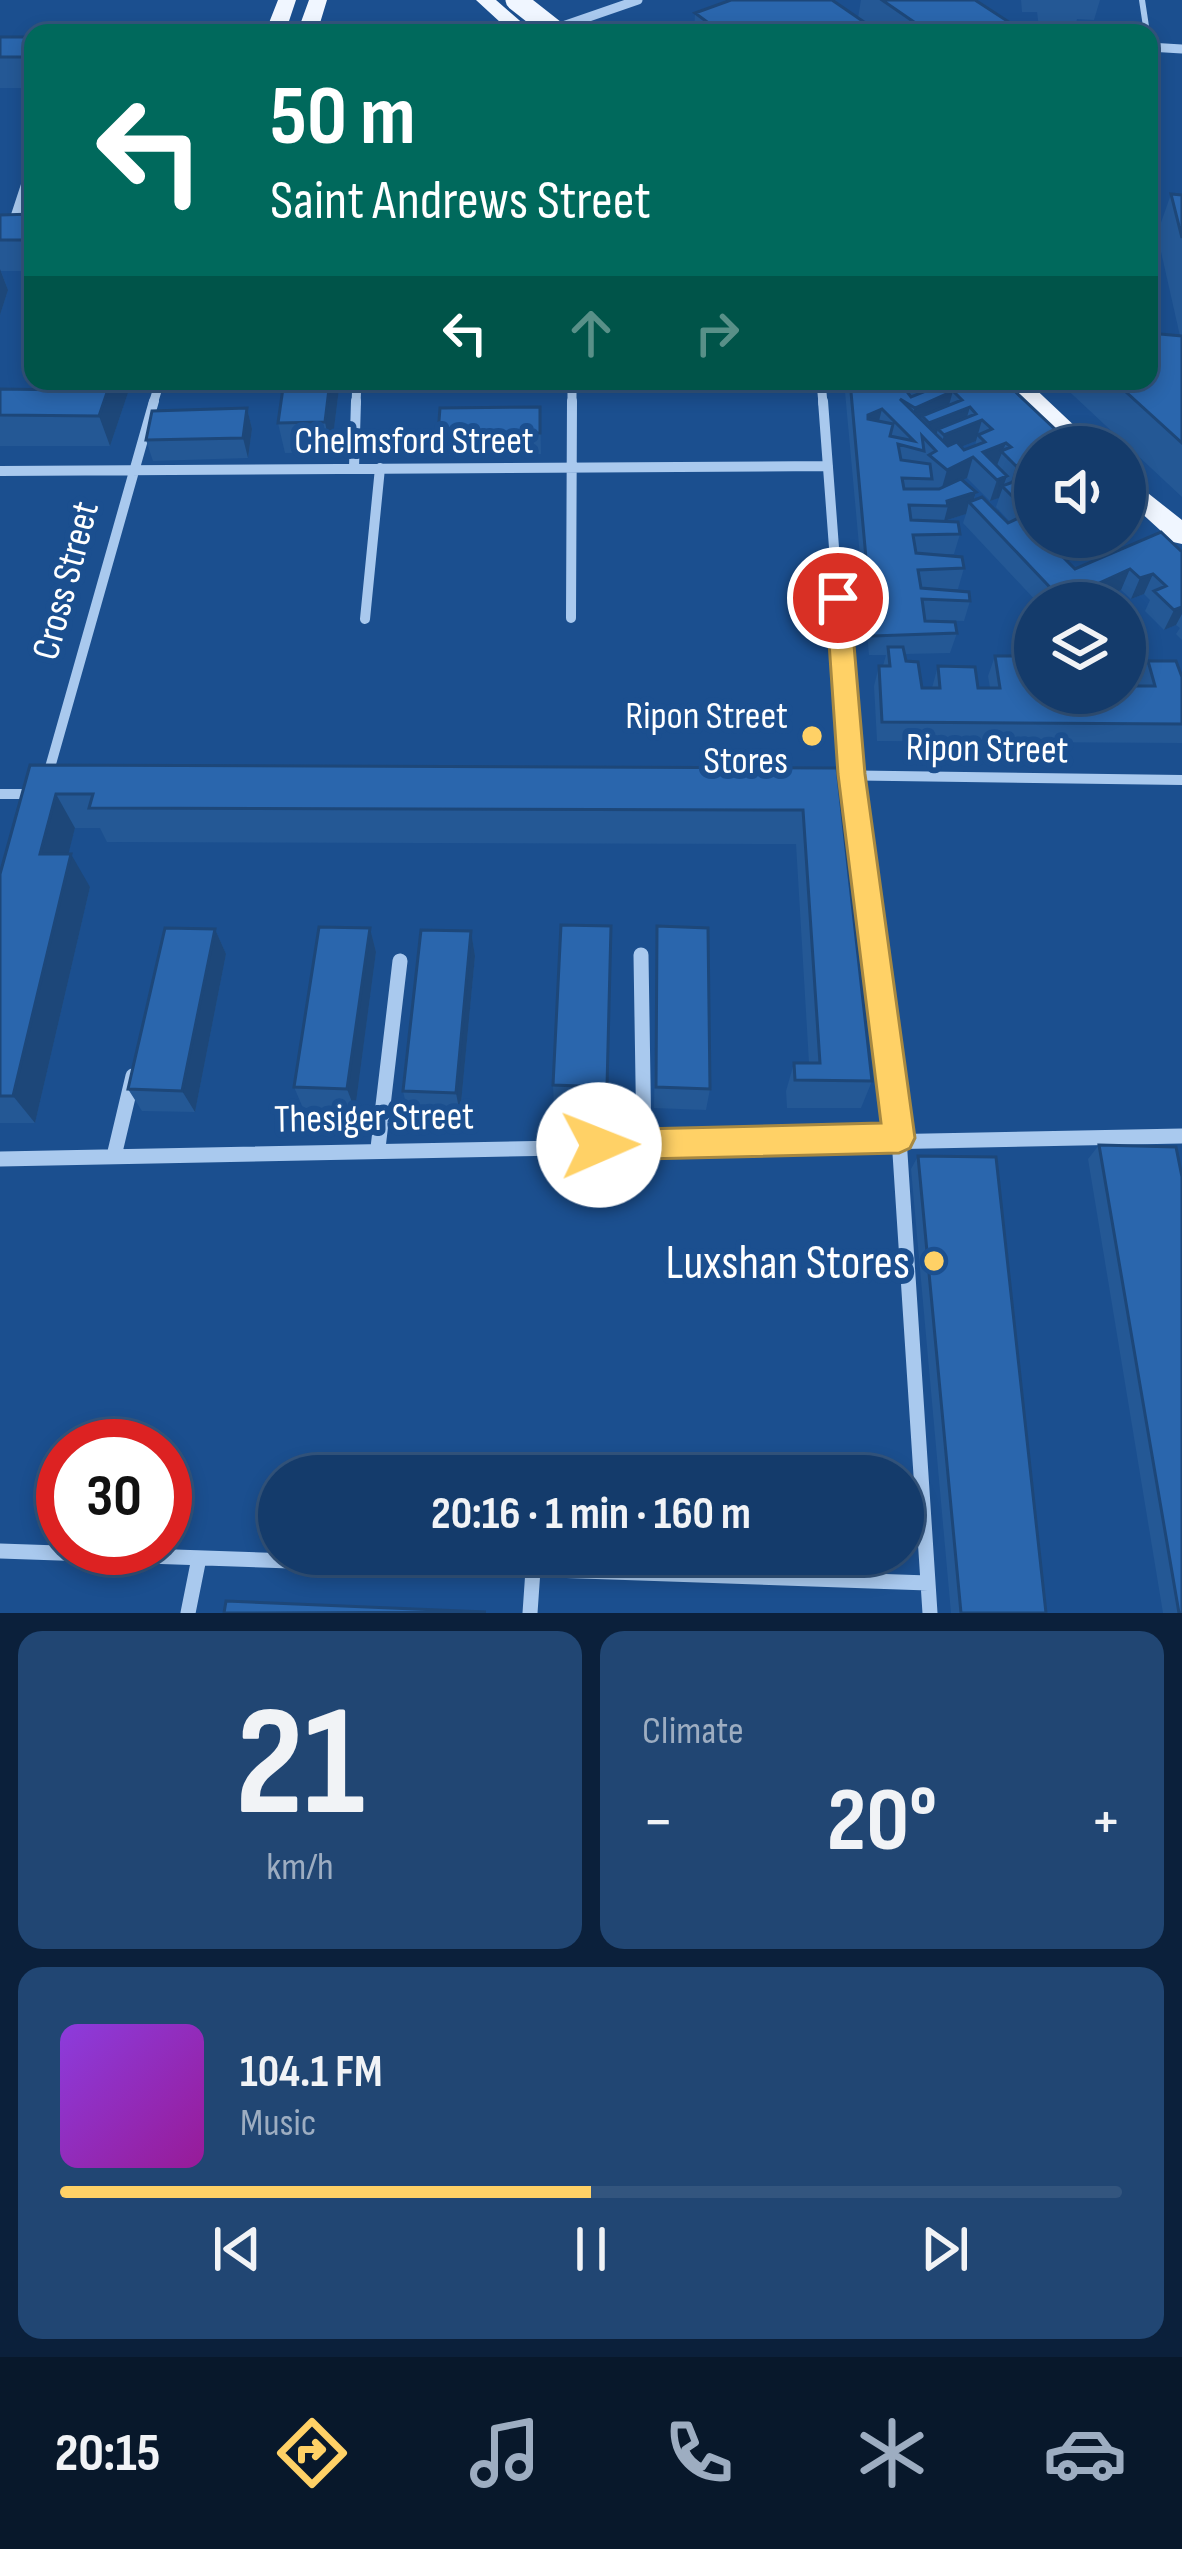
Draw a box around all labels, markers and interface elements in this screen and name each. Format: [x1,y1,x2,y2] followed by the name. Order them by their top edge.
[270,67,416,168] text: 50 m
[72,72,228,228] icon: left
[270,169,651,234] text: Saint Andrews Street
[432,300,498,366] icon: left
[558,300,624,366] icon: ahead
[684,300,750,366] icon: right
[294,418,534,465] street label: Chelmsford Street
[1014,426,1146,714] map controls
[1014,426,1146,558] button: sound
[23,497,110,665] street label: Cross Street
[787,547,889,649] pin
[805,565,871,631] icon: arrive
[1014,582,1146,714] button: layers
[625,693,788,785] place label: Ripon Street Stores
[799,723,825,749] marker: Ripon Street Stores
[905,725,1069,774] street label: Ripon Street
[536,1082,662,1208] position arrow
[274,1093,474,1144] street label: Thesiger Street
[666,1235,910,1292] place label: Luxshan Stores
[921,1248,947,1274] marker: Luxshan Stores
[36,1419,192,1575] speed limit sign: 30
[431,1487,751,1542] text: 20:16 · 1 min · 160 m
[235,1672,365,1859] text: 21
[642,1708,744,1755] text: Climate
[827,1768,937,1876] text: 20°
[642,1783,674,1862] text: −
[1090,1783,1122,1862] text: +
[266,1844,334,1891] text: km/h
[240,2045,383,2100] text: 104.1 FM
[240,2100,316,2147] text: Music
[204,2216,270,2282] icon: previous
[558,2216,624,2282] icon: pause
[912,2216,978,2282] icon: next
[270,2411,354,2495] icon: directions
[463,2411,547,2495] icon: music
[657,2411,741,2495] icon: phone
[850,2411,934,2495] icon: climate
[1043,2411,1127,2495] icon: car
[55,2421,160,2486] text: 20:15

